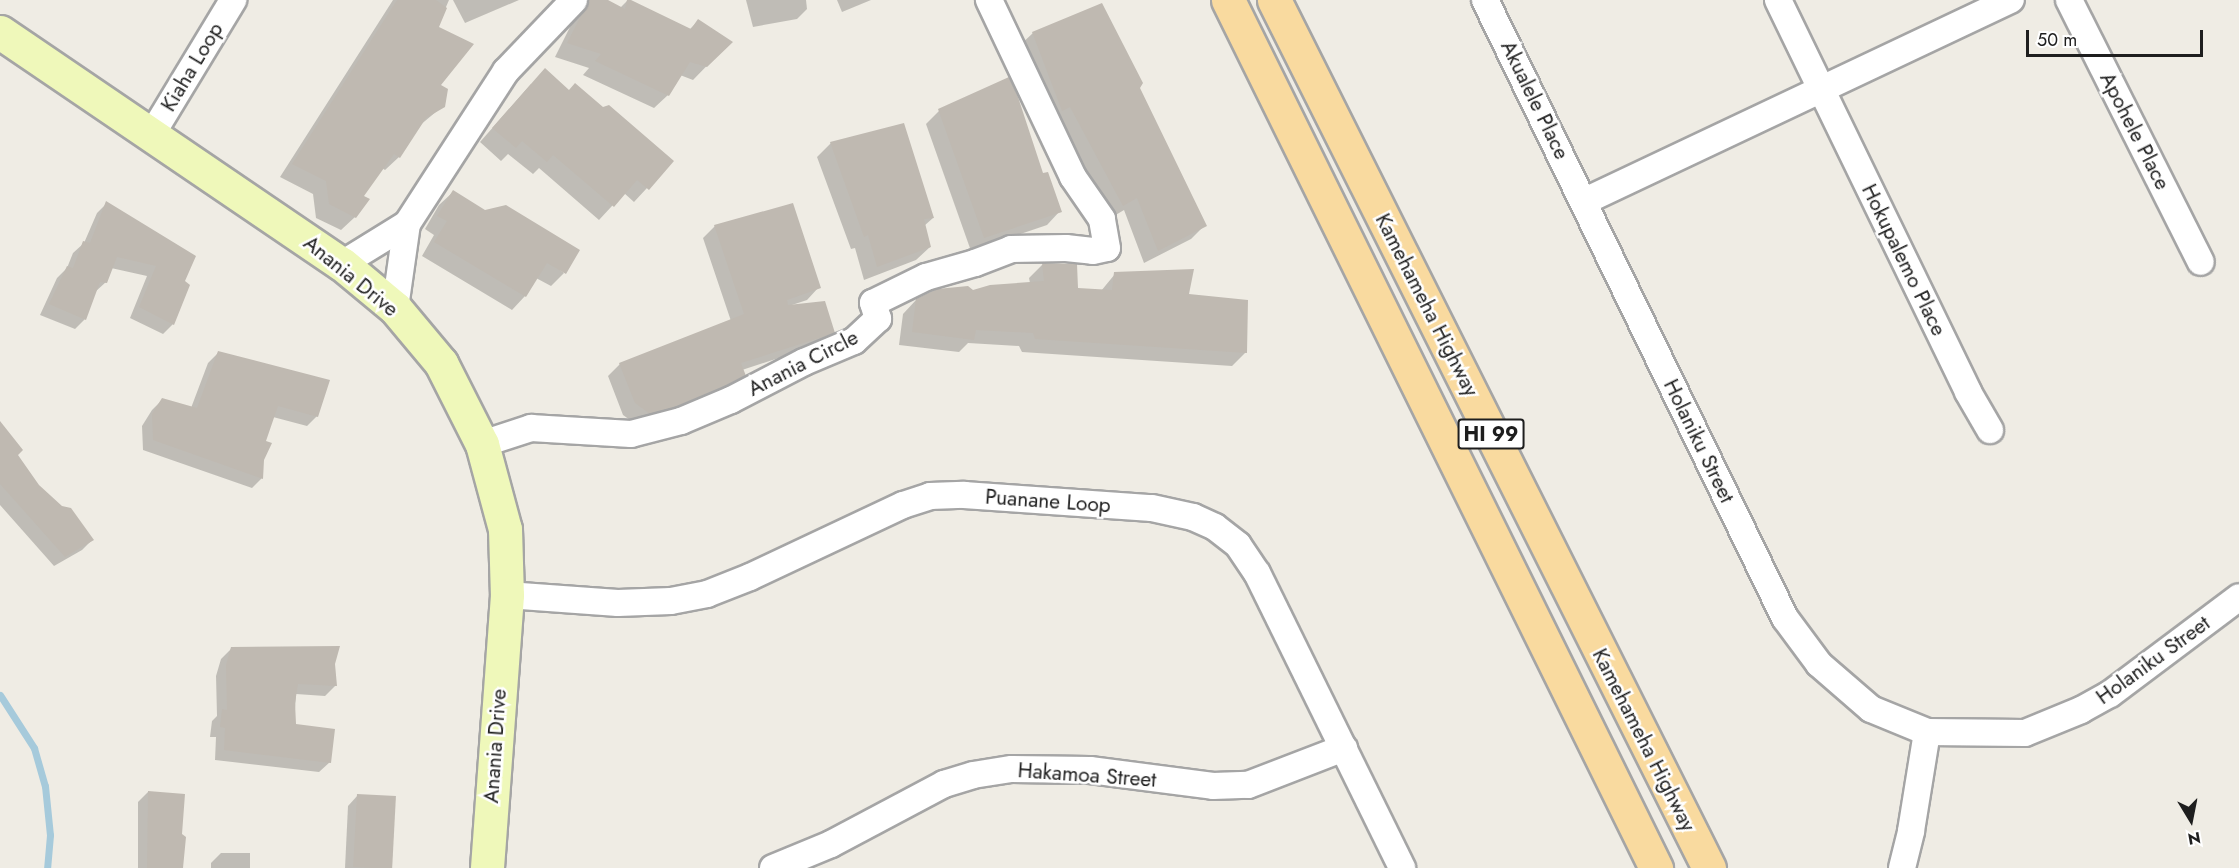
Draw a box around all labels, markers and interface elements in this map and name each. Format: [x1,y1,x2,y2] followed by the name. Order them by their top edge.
[156,18,228,116] street label: Kiaha Loop
[2029,18,2206,56] scale bar
[2037,27,2077,53] text: 50 m
[1495,37,1575,163] street label: Akualele Place
[2095,68,2175,194] street label: Apohele Place
[1856,180,1952,340] street label: Hokupalemo Place
[1370,209,1484,401] street label: Kamehameha Highway
[299,230,403,322] street label: Anania Drive
[744,324,862,402] street label: Anania Circle
[1658,375,1740,507] street label: Holaniku Street
[1456,417,1526,451] road number: HI 99
[984,484,1112,518] street label: Puanane Loop
[2091,610,2215,710] street label: Holaniku Street
[1587,644,1701,836] street label: Kamehameha Highway
[478,688,512,804] street label: Anania Drive
[1017,758,1157,792] street label: Hakamoa Street
[2161,790,2221,850] north arrow
[2186,826,2202,851] text: N

